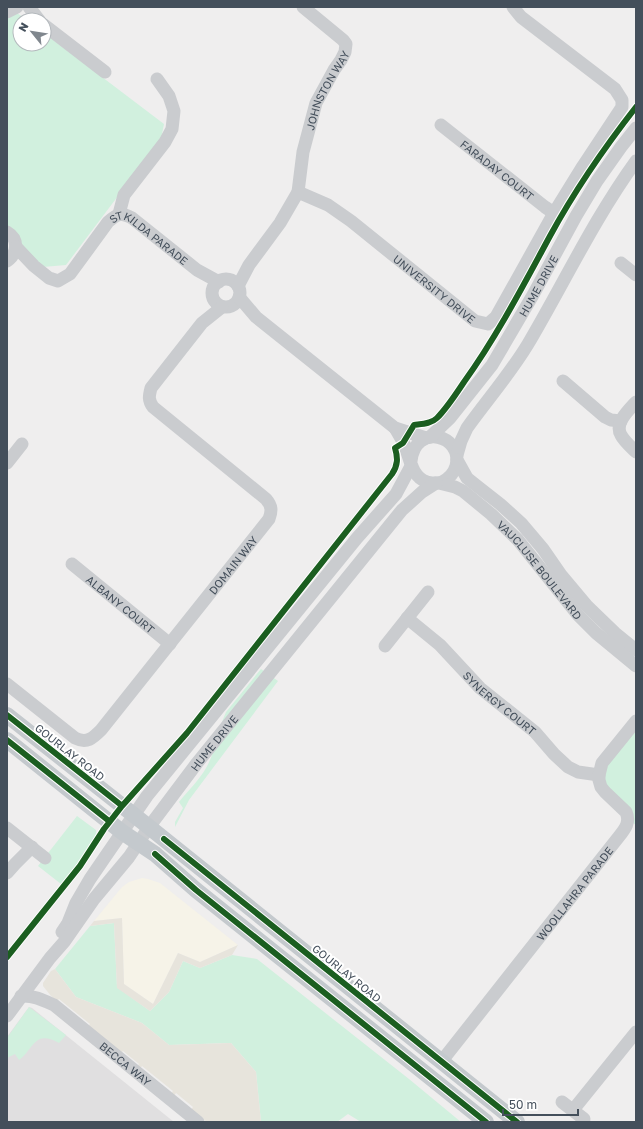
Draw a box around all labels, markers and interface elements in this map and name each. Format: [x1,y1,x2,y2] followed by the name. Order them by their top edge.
[12,12,52,52] north arrow
[15,20,31,34] text: N
[303,48,351,131] street label: JOHNSTON WAY
[458,137,537,203] street label: FARADAY COURT
[106,208,191,267] street label: ST KILDA PARADE
[391,252,479,326] street label: UNIVERSITY DRIVE
[516,252,560,318] street label: HUME DRIVE
[495,518,585,622] street label: VAUCLUSE BOULEVARD
[206,533,260,596] street label: DOMAIN WAY
[84,572,158,636] street label: ALBANY COURT
[461,668,539,737] street label: SYNERGY COURT
[187,712,240,773] street label: HUME DRIVE
[33,721,108,783] street label: GOURLAY ROAD
[533,843,615,943] street label: WOOLLAHRA PARADE
[310,941,384,1005] street label: GOURLAY ROAD
[98,1039,154,1088] street label: BECCA WAY
[503,1091,578,1117] scale bar
[509,1097,537,1112] text: 50 m

